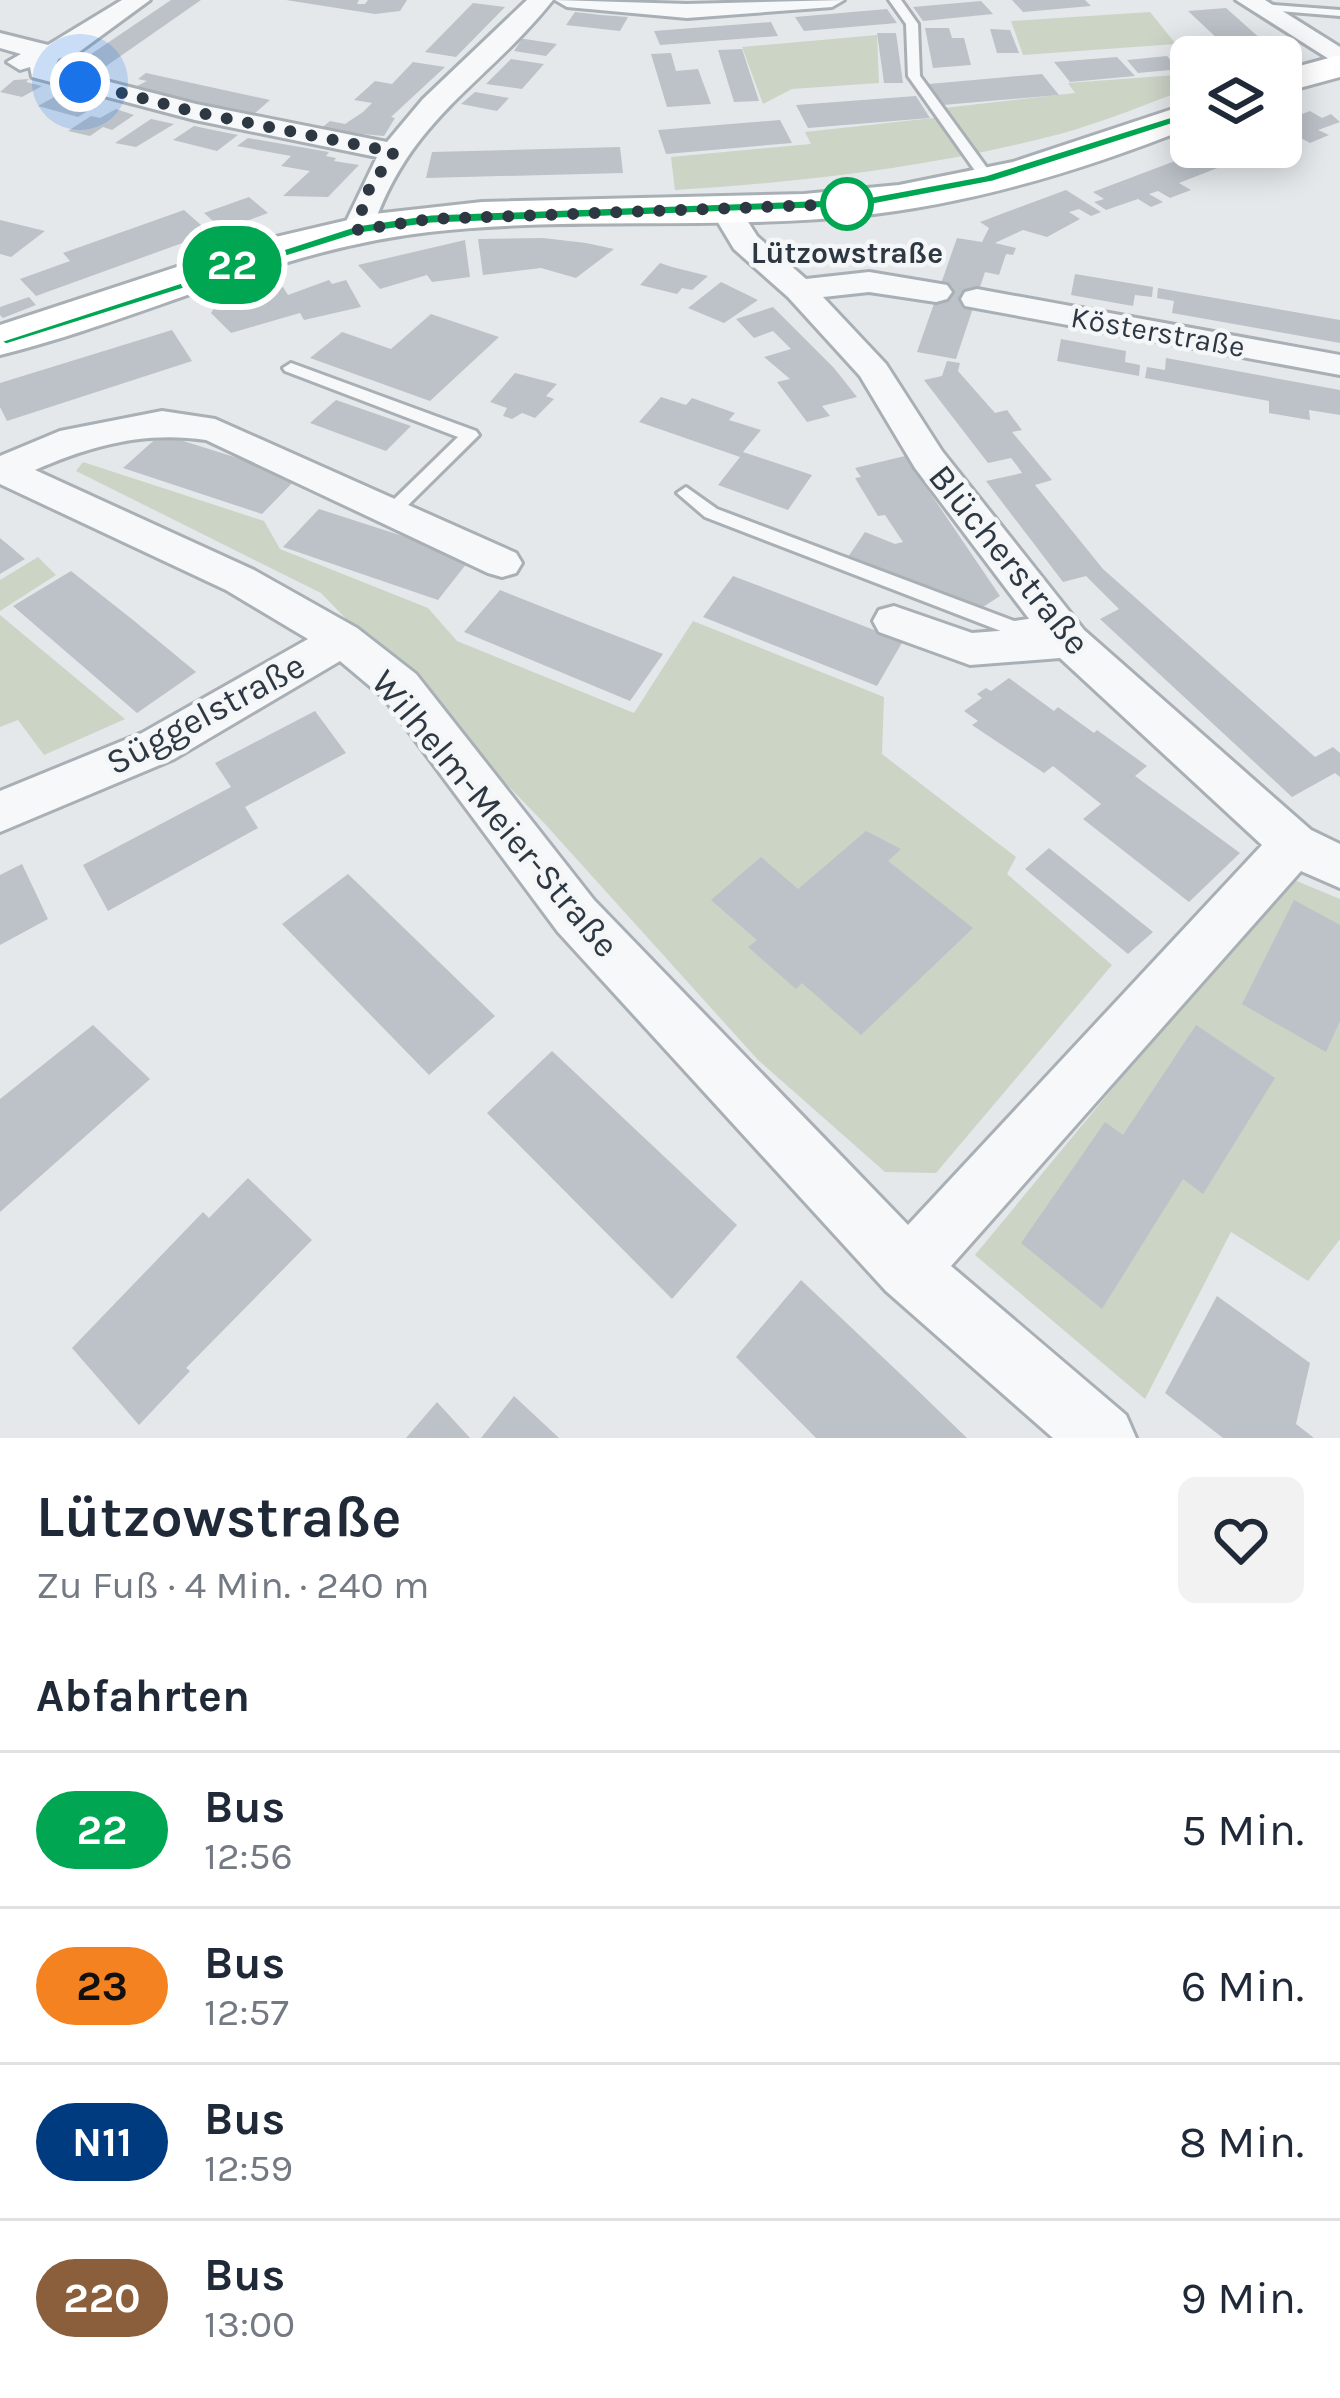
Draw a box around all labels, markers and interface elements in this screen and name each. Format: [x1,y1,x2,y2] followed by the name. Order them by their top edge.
[1170,36,1302,168] map controls
[1170,36,1302,168] button: layers
[50,52,110,112] your location
[822,179,872,229] marker: Lützowstraße
[178,226,286,304] line badge: 22
[751,235,943,271] place label: Lützowstraße
[207,240,257,290] text: 22
[1068,299,1248,365] street label: Kösterstraße
[920,456,1099,663] street label: Blücherstraße
[99,644,312,784] street label: Süggelstraße
[363,662,628,966] street label: Wilhelm-Meier-Straße
[1178,1477,1304,1603] button: heart
[36,1484,402,1550] text: Lützowstraße
[36,1562,429,1608] text: Zu Fuß · 4 Min. · 240 m
[36,1670,250,1722] text: Abfahrten
[204,1781,285,1833] text: Bus
[1181,1804,1304,1856] text: 5 Min.
[77,1805,127,1855] text: 22
[204,1833,293,1879] text: 12:56
[204,1937,285,1989] text: Bus
[1181,1960,1304,2012] text: 6 Min.
[76,1961,128,2011] text: 23
[204,1989,289,2035] text: 12:57
[204,2093,285,2145] text: Bus
[1179,2116,1304,2168] text: 8 Min.
[72,2117,132,2167] text: N11
[204,2145,293,2191] text: 12:59
[204,2249,285,2301] text: Bus
[1180,2272,1304,2324] text: 9 Min.
[63,2273,141,2323] text: 220
[204,2301,295,2347] text: 13:00

